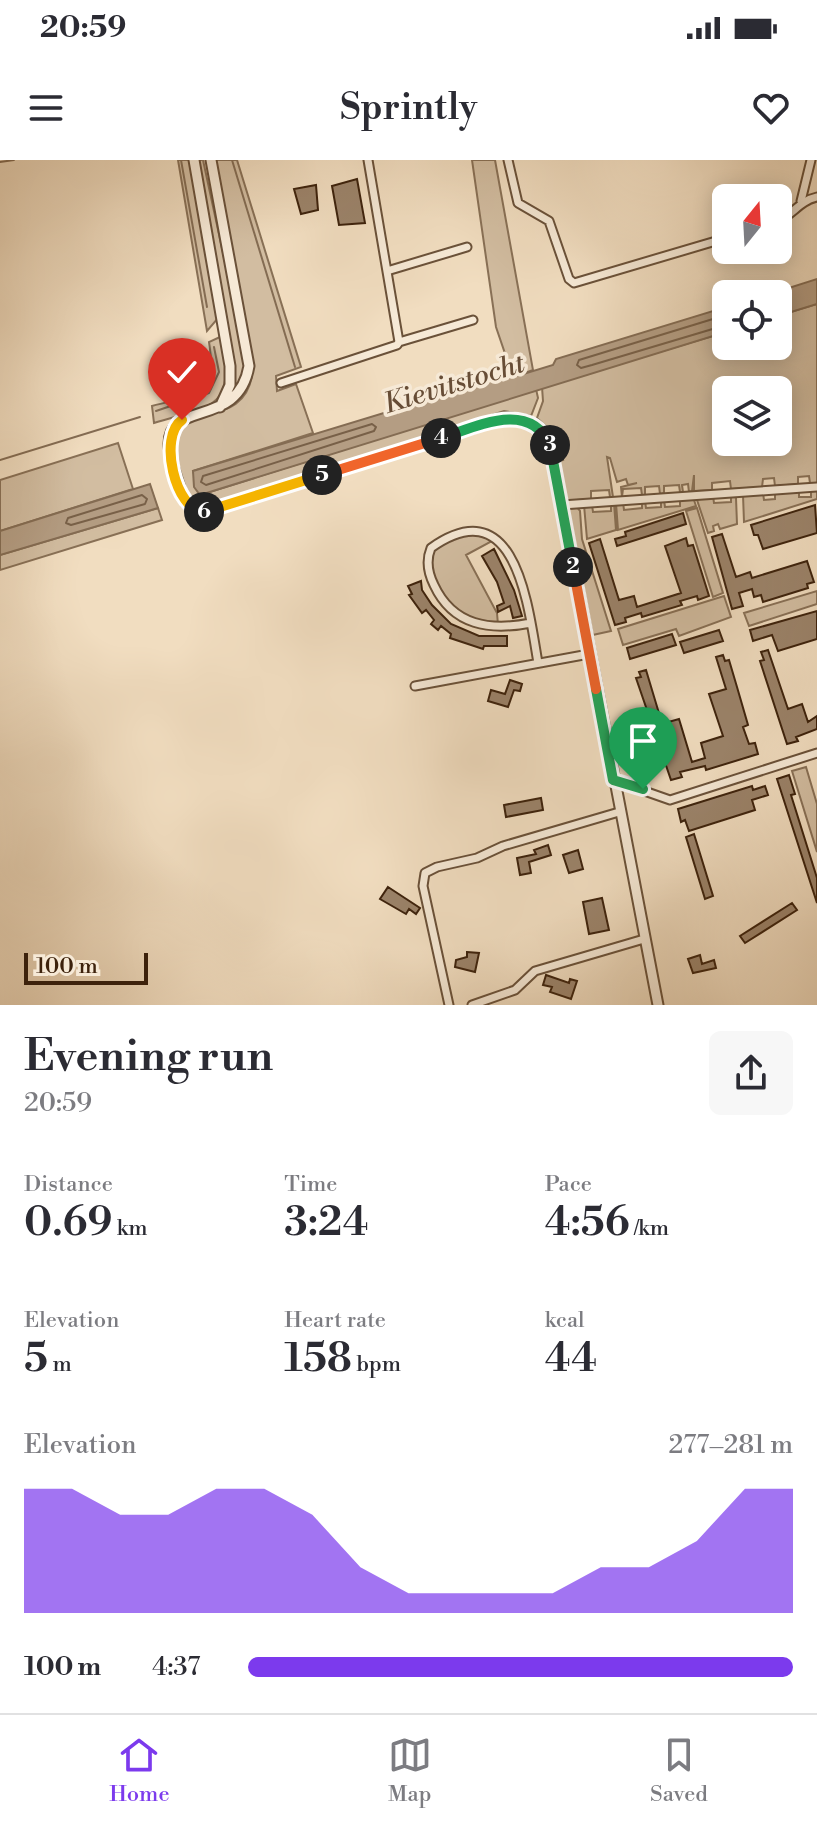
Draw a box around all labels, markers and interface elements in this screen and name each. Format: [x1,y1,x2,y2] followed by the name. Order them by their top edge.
[40,9,126,47] text: 20:59
[24,86,68,130] icon: menu
[340,86,477,131] text: Sprintly
[749,86,793,130] icon: heart
[712,184,792,264] north arrow
[712,184,792,456] map controls
[712,280,792,360] button: locate
[148,338,216,420] pin
[379,346,530,422] water label: Kievitstocht
[160,350,204,394] icon: check
[712,376,792,456] button: layers
[421,418,461,458] pin: 4
[434,424,448,451] text: 4
[530,425,570,465] pin: 3
[543,431,557,458] text: 3
[302,455,342,495] pin: 5
[315,461,329,488] text: 5
[184,492,224,532] pin: 6
[197,498,211,525] text: 6
[553,547,593,587] pin: 2
[566,553,580,580] text: 2
[609,707,677,789] pin
[621,719,665,763] icon: arrive
[24,949,148,985] scale bar
[36,953,98,980] text: 100 m
[24,1029,273,1084] text: Evening run
[709,1031,793,1115] button: share
[24,1087,92,1119] text: 20:59
[24,1171,113,1198] text: Distance
[284,1171,337,1198] text: Time
[545,1171,592,1198] text: Pace
[24,1198,112,1248] text: 0.69
[284,1198,368,1248] text: 3:24
[545,1198,630,1248] text: 4:56
[112,1215,148,1242] text: km
[630,1215,669,1242] text: /km
[24,1307,119,1334] text: Elevation
[284,1307,386,1334] text: Heart rate
[545,1307,585,1334] text: kcal
[24,1334,48,1384] text: 5
[284,1334,352,1384] text: 158
[545,1334,597,1384] text: 44
[48,1351,72,1378] text: m
[352,1351,401,1378] text: bpm
[24,1429,137,1461] text: Elevation
[669,1429,793,1461] text: 277–281 m
[24,1651,101,1683] text: 100 m
[152,1651,200,1683] text: 4:37
[109,1733,170,1808] tab: Home
[388,1733,432,1808] tab: Map
[650,1733,708,1808] tab: Saved

